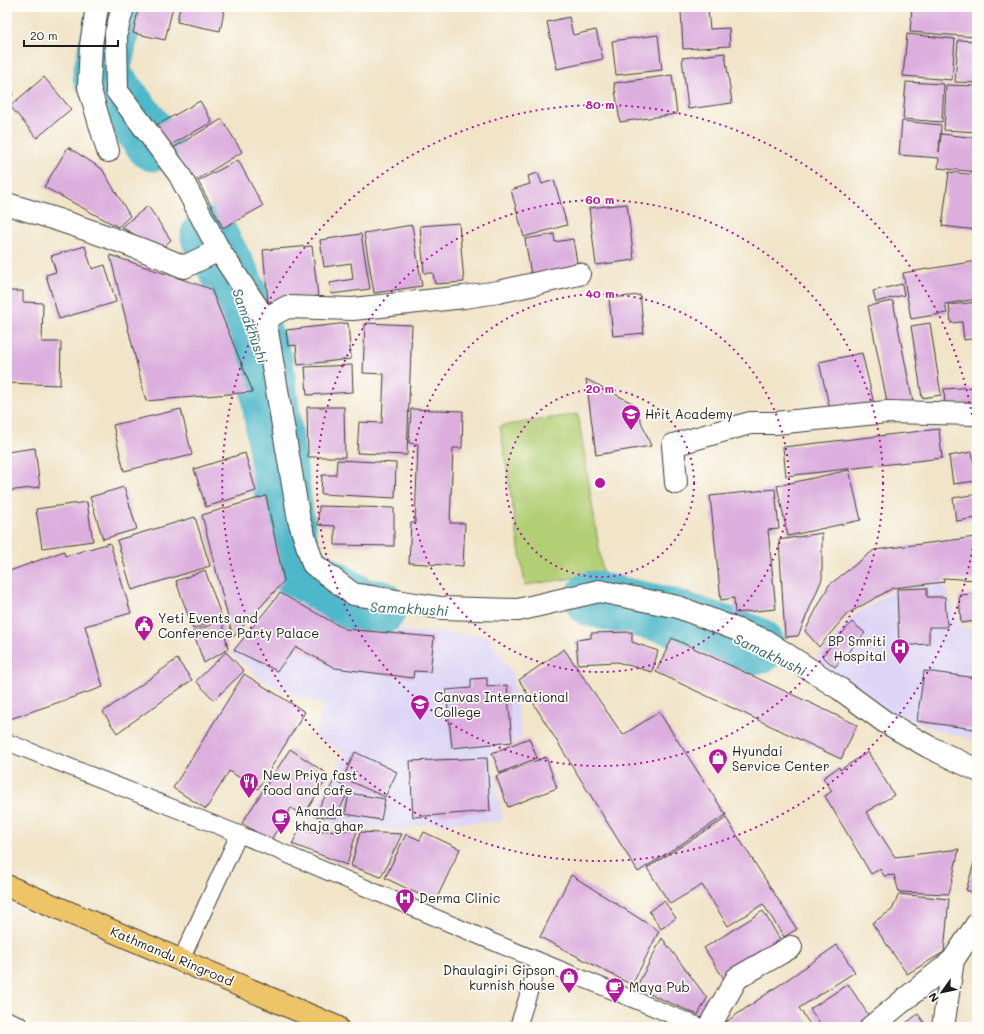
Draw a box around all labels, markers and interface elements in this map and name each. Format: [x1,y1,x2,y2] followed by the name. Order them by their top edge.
[24,22,118,48] scale bar
[30,27,58,43] text: 20 m
[585,96,615,112] text: 80 m
[586,191,614,207] text: 60 m
[585,285,615,301] text: 40 m
[228,286,273,367] water label: Samakhushi
[586,380,614,396] text: 20 m
[620,403,642,431] school or university icon: Hrit Academy
[645,405,733,422] place label: Hrit Academy
[593,476,607,490] centre of rings
[369,597,449,620] water label: Samakhushi
[158,609,319,641] place label: Yeti Events and Conference Party Palace
[133,614,155,642] public building icon: Yeti Events and Conference Party Palace
[731,629,810,681] water label: Samakhushi
[828,632,886,664] place label: BP Smriti Hospital
[889,637,911,665] hospital icon: BP Smriti Hospital
[434,688,569,720] place label: Canvas International College
[409,693,431,721] school or university icon: Canvas International College
[732,742,829,774] place label: Hyundai Service Center
[707,747,729,775] shop icon: Hyundai Service Center
[263,766,358,798] place label: New Priya fast food and cafe
[238,771,260,799] restaurant icon: New Priya fast food and cafe
[295,802,363,834] place label: Ananda khaja ghar
[270,807,292,835] cafe icon: Ananda khaja ghar
[394,887,416,915] hospital icon: Derma Clinic
[419,889,501,906] place label: Derma Clinic
[108,922,236,989] street label: Kathmandu Ringroad
[443,961,555,993] place label: Dhaulagiri Gipson kurnish house
[558,966,580,994] shop icon: Dhaulagiri Gipson kurnish house
[922,972,962,1012] north arrow
[604,976,626,1004] cafe icon: Maya Pub
[629,978,690,995] place label: Maya Pub
[925,990,942,1005] text: N

